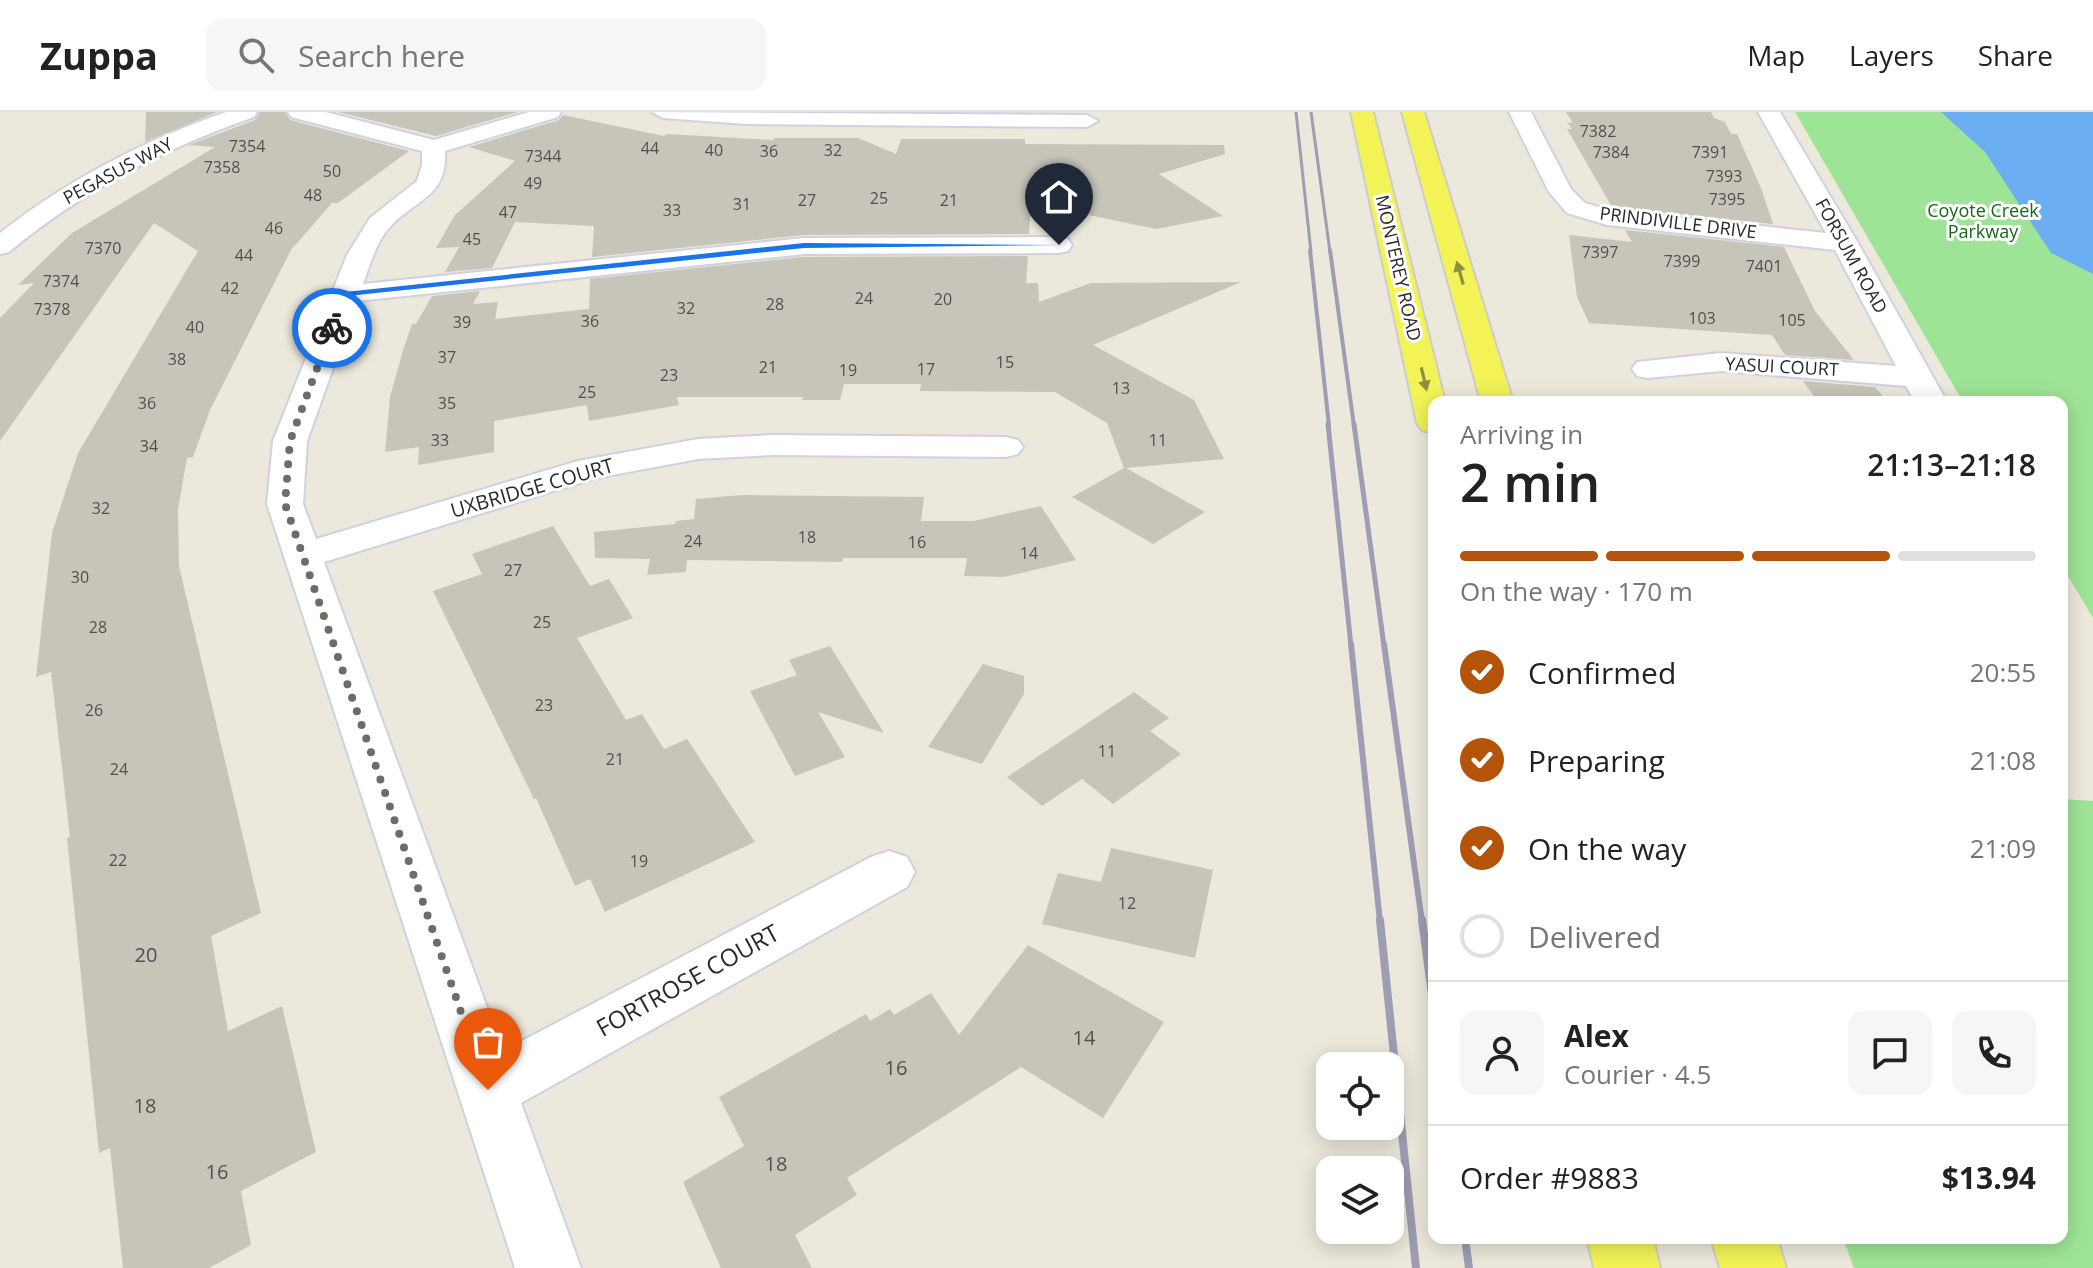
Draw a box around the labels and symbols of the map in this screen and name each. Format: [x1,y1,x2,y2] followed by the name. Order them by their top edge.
[1580,120,1616,142] house number: 7382
[59,131,177,209] street label: PEGASUS WAY
[229,135,265,157] house number: 7354
[641,137,659,159] house number: 44
[705,139,723,161] house number: 40
[824,139,842,161] house number: 32
[760,140,778,162] house number: 36
[1593,141,1629,163] house number: 7384
[1692,141,1728,163] house number: 7391
[525,145,561,167] house number: 7344
[204,156,240,178] house number: 7358
[323,160,341,182] house number: 50
[1025,163,1093,245] pin
[1706,165,1742,187] house number: 7393
[524,172,542,194] house number: 49
[304,184,322,206] house number: 48
[870,187,888,209] house number: 25
[1709,188,1745,210] house number: 7395
[798,189,816,211] house number: 27
[940,189,958,211] house number: 21
[1371,192,1427,343] street label: MONTEREY ROAD
[733,193,751,215] house number: 31
[1810,194,1893,317] street label: FORSUM ROAD
[1927,198,2039,243] park label: Coyote Creek Parkway
[663,199,681,221] house number: 33
[1598,200,1758,244] street label: PRINDIVILLE DRIVE
[499,201,517,223] house number: 47
[265,217,283,239] house number: 46
[463,228,481,250] house number: 45
[85,237,121,259] house number: 7370
[1582,241,1618,263] house number: 7397
[235,244,253,266] house number: 44
[1664,250,1700,272] house number: 7399
[1746,255,1782,277] house number: 7401
[1453,261,1466,285] one-way arrow
[43,270,79,292] house number: 7374
[221,277,239,299] house number: 42
[855,287,873,309] house number: 24
[292,288,372,368] courier
[934,288,952,310] house number: 20
[766,293,784,315] house number: 28
[677,297,695,319] house number: 32
[34,298,70,320] house number: 7378
[1688,307,1716,329] house number: 103
[1778,309,1806,331] house number: 105
[581,310,599,332] house number: 36
[453,311,471,333] house number: 39
[186,316,204,338] house number: 40
[438,346,456,368] house number: 37
[168,348,186,370] house number: 38
[996,351,1014,373] house number: 15
[1725,351,1840,381] street label: YASUI COURT
[759,356,777,378] house number: 21
[917,358,935,380] house number: 17
[839,359,857,381] house number: 19
[660,364,678,386] house number: 23
[1418,367,1431,392] one-way arrow
[1112,377,1130,399] house number: 13
[578,381,596,403] house number: 25
[138,392,156,414] house number: 36
[438,392,456,414] house number: 35
[431,429,449,451] house number: 33
[1149,429,1167,451] house number: 11
[140,435,158,457] house number: 34
[447,451,617,524] street label: UXBRIDGE COURT
[92,497,110,519] house number: 32
[798,526,816,548] house number: 18
[684,530,702,552] house number: 24
[908,531,926,553] house number: 16
[1020,542,1038,564] house number: 14
[504,559,522,581] house number: 27
[71,566,89,588] house number: 30
[533,611,551,633] house number: 25
[89,616,107,638] house number: 28
[535,694,553,716] house number: 23
[85,699,103,721] house number: 26
[1098,740,1116,762] house number: 11
[606,748,624,770] house number: 21
[110,758,128,780] house number: 24
[109,849,127,871] house number: 22
[630,850,648,872] house number: 19
[1118,892,1136,914] house number: 12
[590,916,785,1044] street label: FORTROSE COURT
[135,941,157,968] house number: 20
[454,1008,522,1090] pin
[1073,1024,1096,1051] house number: 14
[885,1054,907,1081] house number: 16
[134,1092,156,1119] house number: 18
[765,1150,787,1177] house number: 18
[206,1158,228,1185] house number: 16

